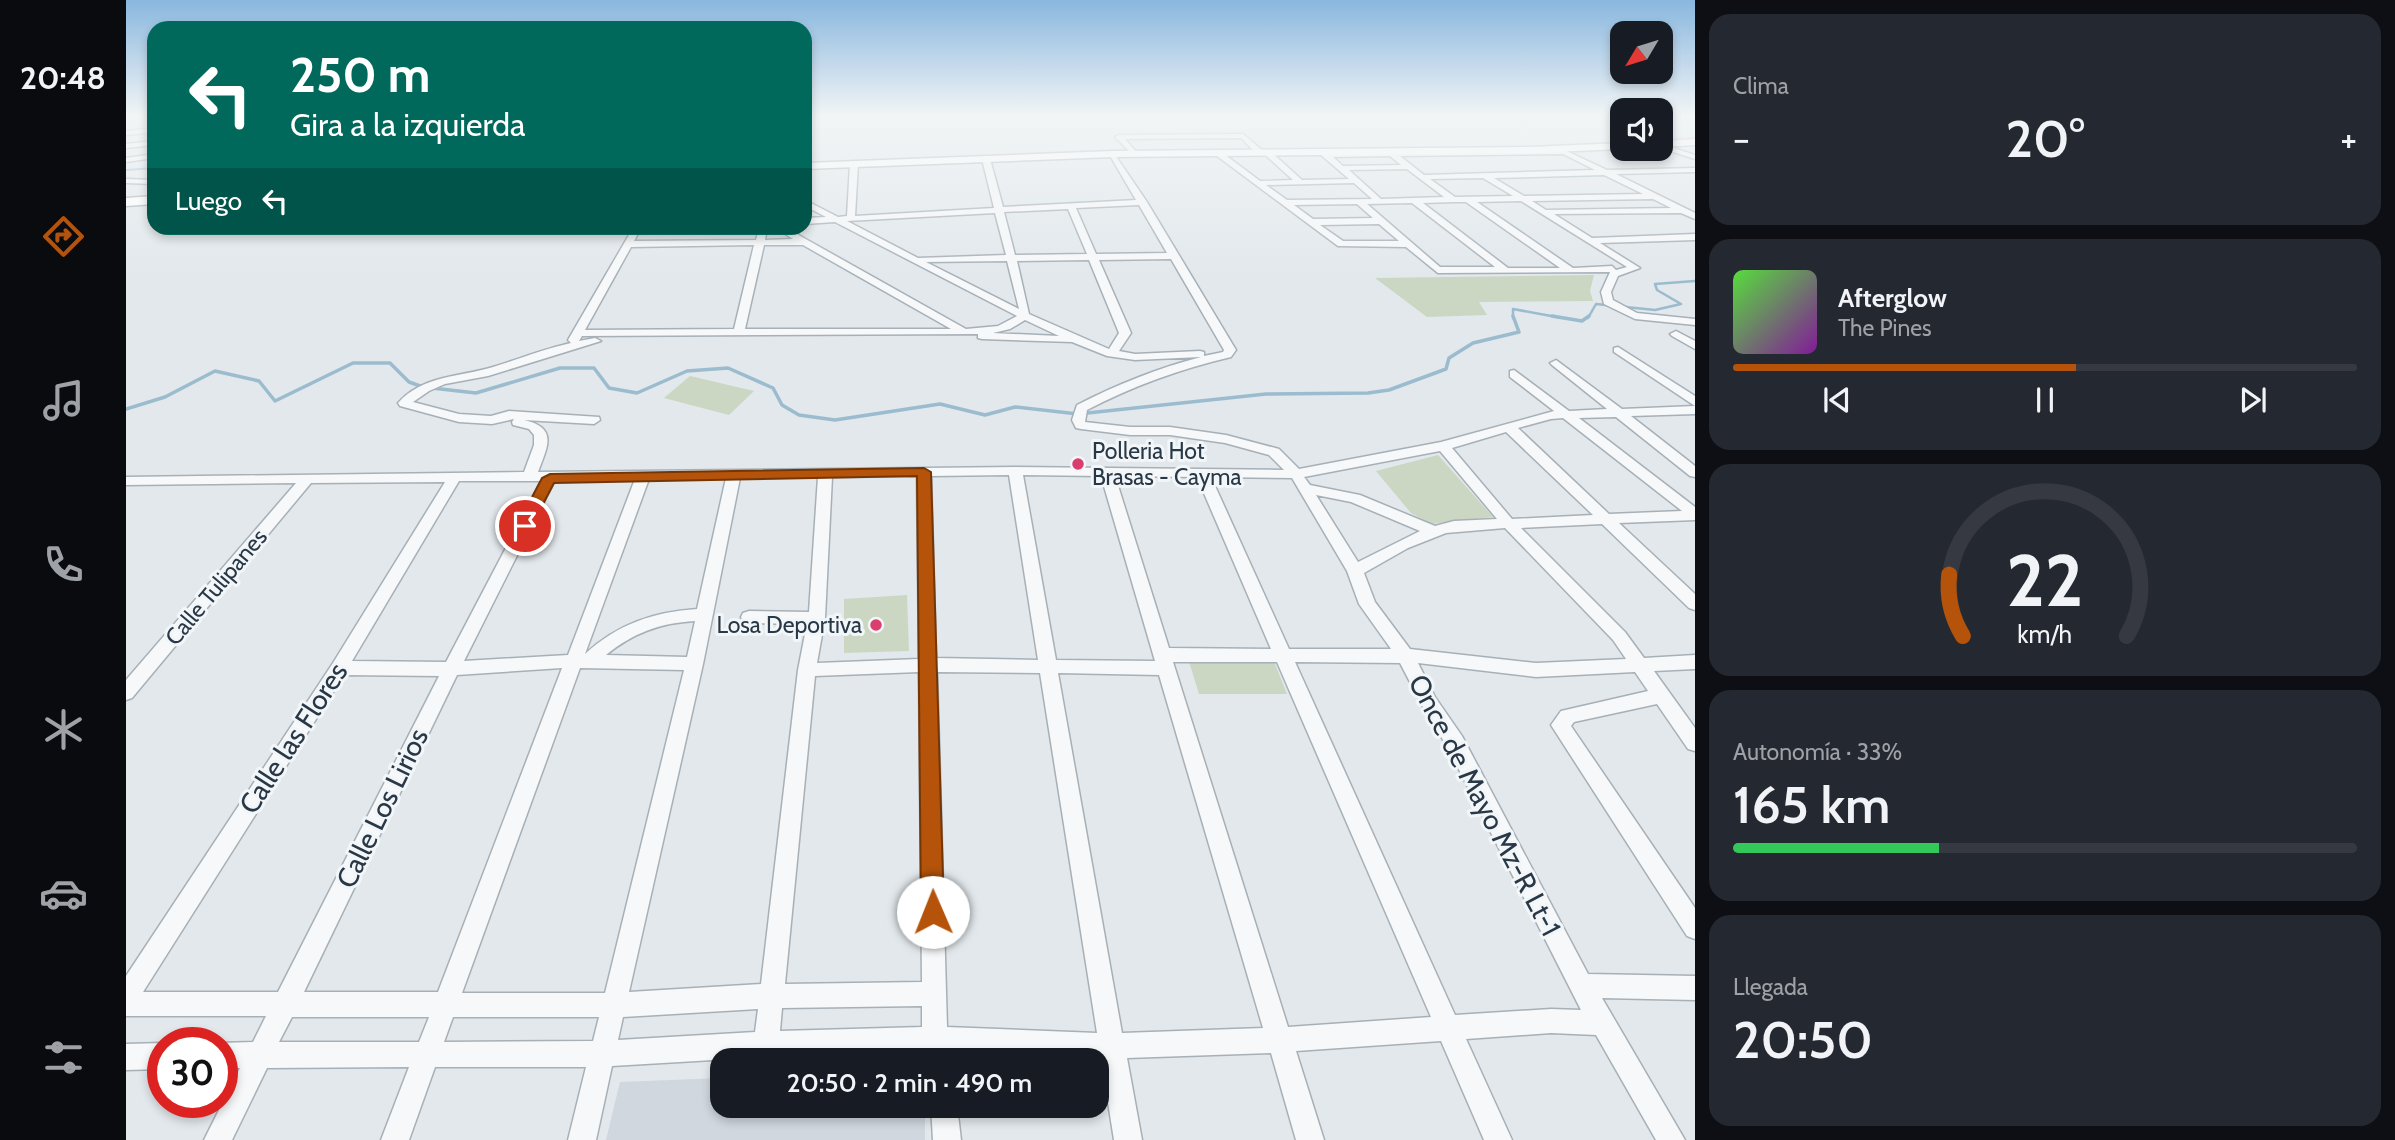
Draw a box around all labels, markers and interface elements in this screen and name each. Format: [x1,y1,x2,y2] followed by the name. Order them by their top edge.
[1610,21,1673,84] north arrow
[1610,21,1673,161] map controls
[290,45,430,104] text: 250 m
[175,49,266,140] icon: left
[20,58,106,97] text: 20:48
[1733,72,1789,100] text: Clima
[1610,98,1673,161] button: sound
[290,105,525,144] text: Gira a la izquierda
[2005,107,2085,170] text: 20°
[1733,115,1750,162] text: −
[2340,115,2357,162] text: +
[256,182,294,220] icon: left
[175,185,242,217] text: Luego
[39,212,88,261] icon: directions
[1838,282,1947,314] text: Afterglow
[1838,314,1932,342] text: The Pines
[39,376,88,425] icon: music
[1818,381,1856,419] icon: previous
[2026,381,2064,419] icon: pause
[2234,381,2272,419] icon: next
[1092,437,1242,491] place label: Polleria Hot Brasas - Cayma
[1070,456,1086,472] marker: Polleria Hot Brasas - Cayma
[495,496,555,556] pin
[506,507,544,545] icon: arrive
[159,523,273,651] street label: Calle Tulipanes
[2006,536,2084,624] text: 22
[39,540,88,589] icon: phone
[716,611,862,639] place label: Losa Deportiva
[868,617,884,633] marker: Losa Deportiva
[2018,619,2072,649] text: km/h
[232,656,354,820] street label: Calle las Flores
[1402,669,1568,941] street label: Once de Mayo Mz-R Lt-1
[39,705,88,754] icon: climate
[329,723,435,893] street label: Calle Los Lirios
[1733,738,1902,766] text: Autonomía · 33%
[1733,773,1890,836] text: 165 km
[39,869,88,918] icon: car
[896,875,970,949] position arrow
[1733,973,1808,1001] text: Llegada
[1733,1008,1873,1071] text: 20:50
[147,1027,238,1118] speed limit sign: 30
[39,1033,88,1082] icon: filters
[787,1067,1032,1099] text: 20:50 · 2 min · 490 m

